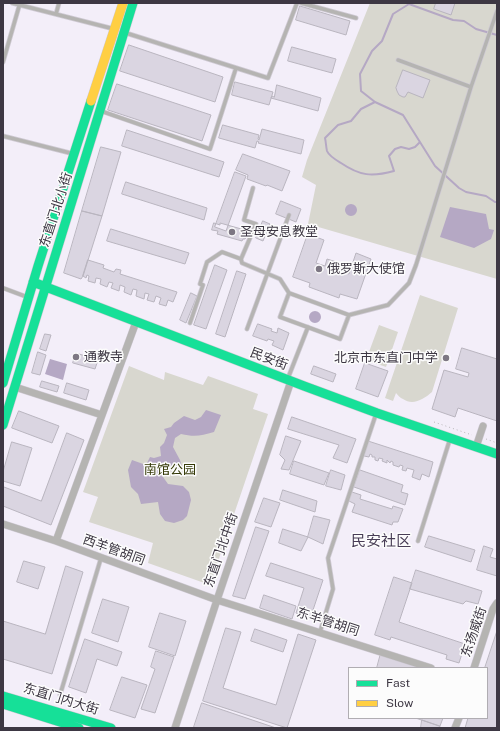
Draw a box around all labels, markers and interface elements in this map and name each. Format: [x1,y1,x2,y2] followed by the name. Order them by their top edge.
[37,170,75,250] street label: 东直门北小街
[240,224,318,240] place label: 圣母安息教堂
[227,227,237,237] marker: 圣母安息教堂
[327,261,405,277] place label: 俄罗斯大使馆
[314,264,324,274] marker: 俄罗斯大使馆
[248,345,290,373] street label: 民安街
[84,349,123,365] place label: 通教寺
[334,350,438,366] place label: 北京市东直门中学
[71,352,81,362] marker: 通教寺
[441,353,451,363] marker: 北京市东直门中学
[144,462,196,478] park label: 南馆公园
[201,511,241,589] street label: 东直门北中街
[81,532,147,568] street label: 西羊管胡同
[351,532,411,550] district label: 民安社区
[295,605,361,639] street label: 东羊管胡同
[458,605,490,659] street label: 东扬威街
[348,667,488,719] legend
[386,676,410,690] text: Fast
[21,680,101,718] street label: 东直门内大街
[386,696,413,710] text: Slow

